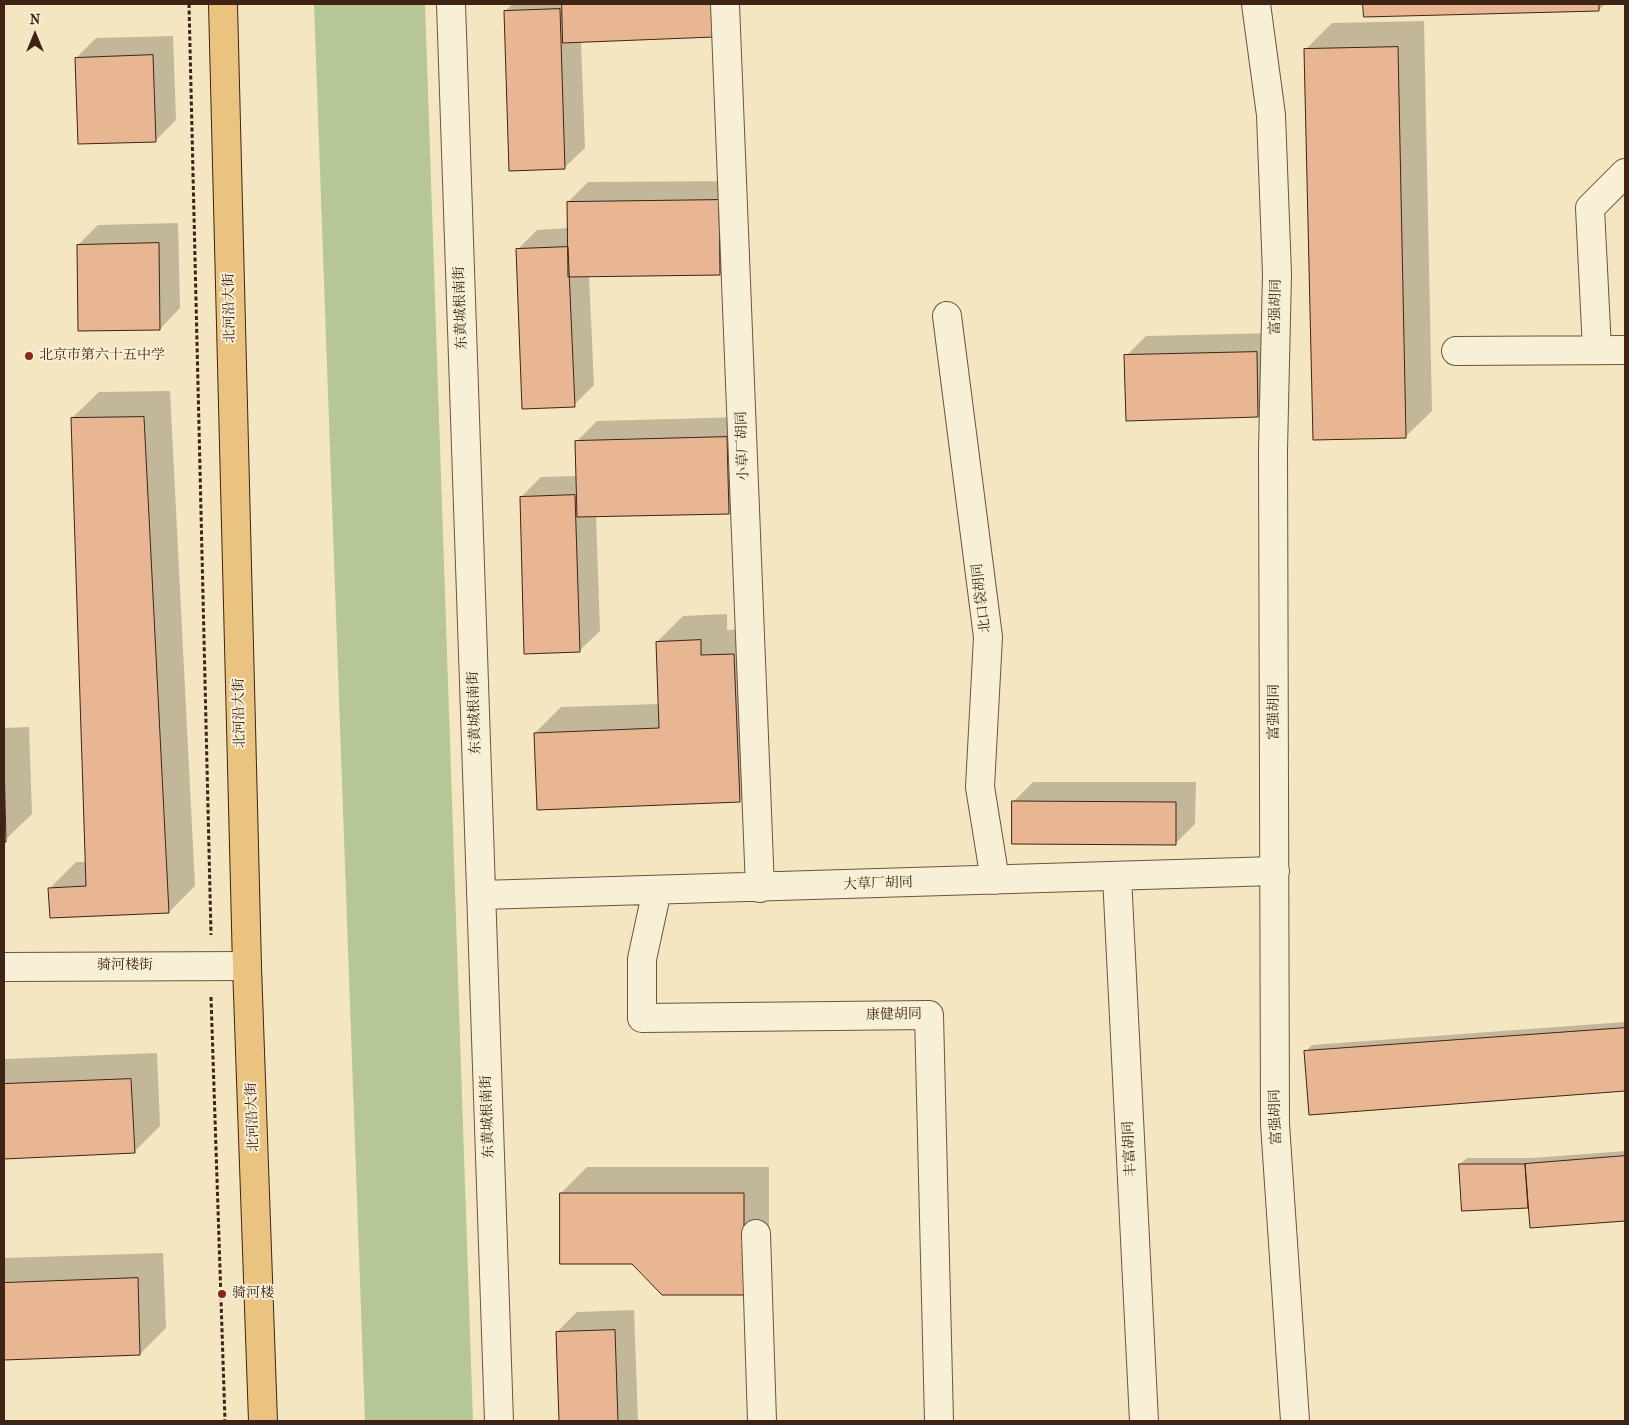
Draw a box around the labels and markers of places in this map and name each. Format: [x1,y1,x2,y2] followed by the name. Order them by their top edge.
[39,348,165,364] place label: 北京市第六十五中学
[23,350,35,362] marker: 北京市第六十五中学
[232,1286,274,1302] place label: 骑河楼
[216,1288,228,1300] marker: 骑河楼

